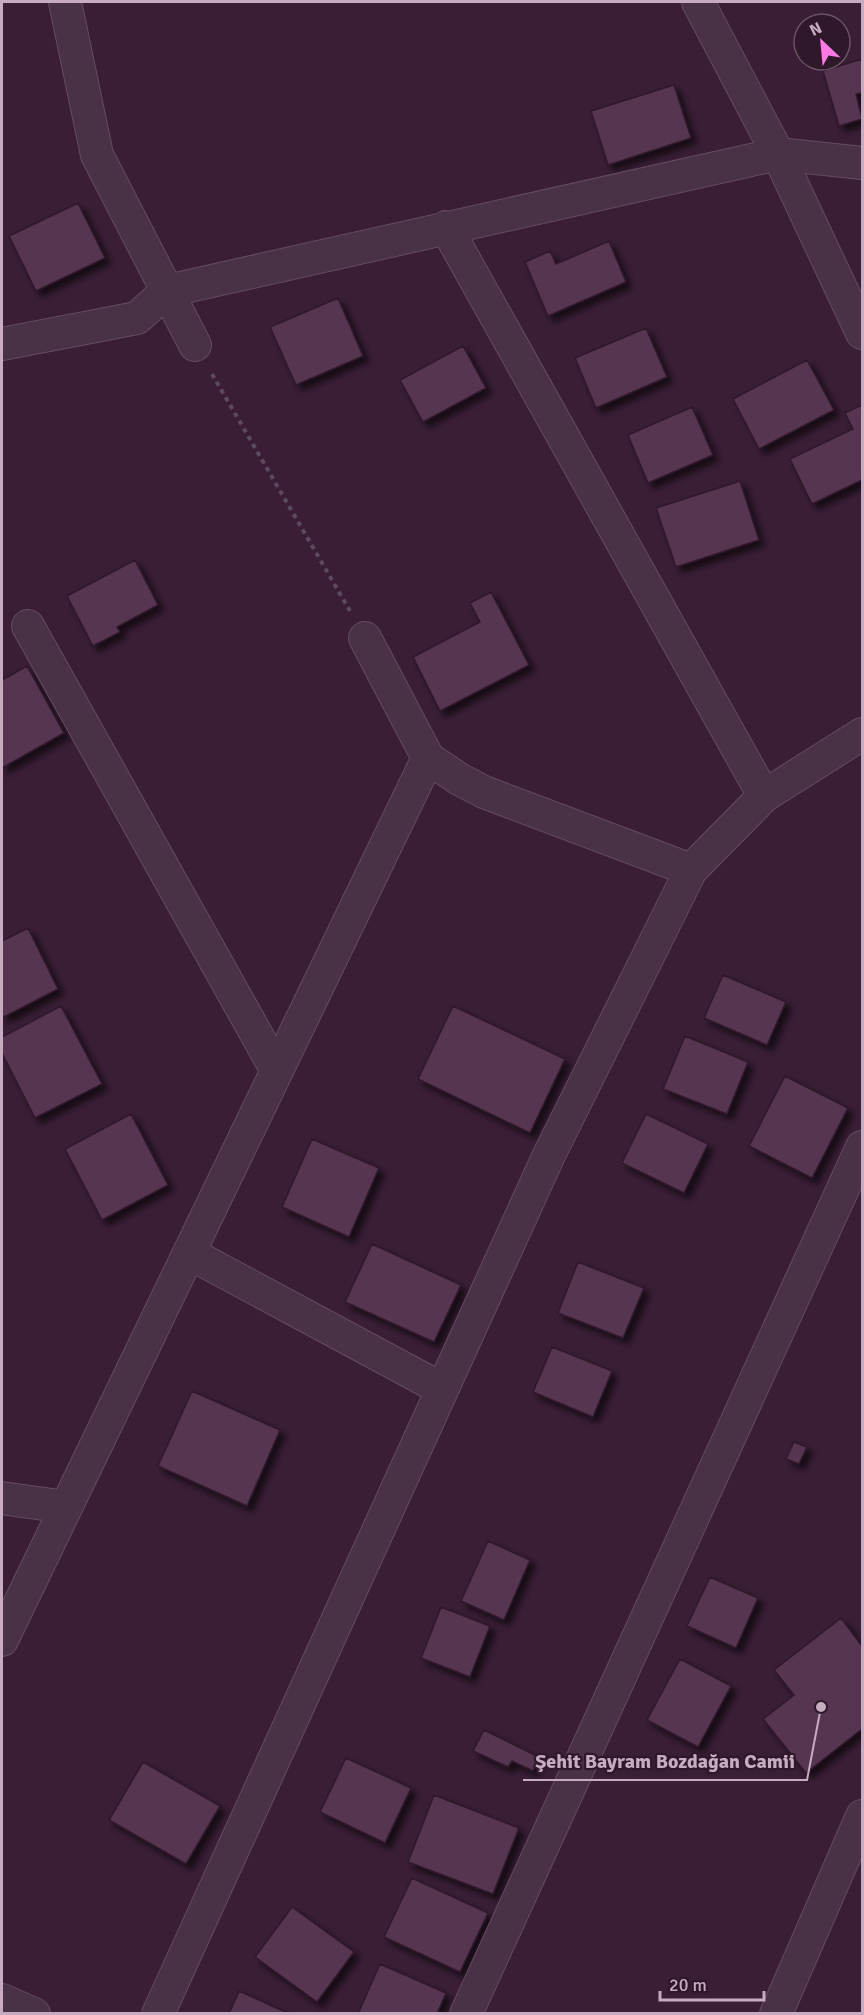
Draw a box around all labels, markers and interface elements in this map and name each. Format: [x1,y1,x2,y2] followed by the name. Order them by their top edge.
[792,12,852,72] north arrow
[806,18,825,41] text: N
[523,1742,807,1780] callout: Şehit Bayram Bozdağan Camii
[535,1749,795,1774] text: Şehit Bayram Bozdağan Camii
[660,1964,764,2002] scale bar
[669,1974,707,1996] text: 20 m

